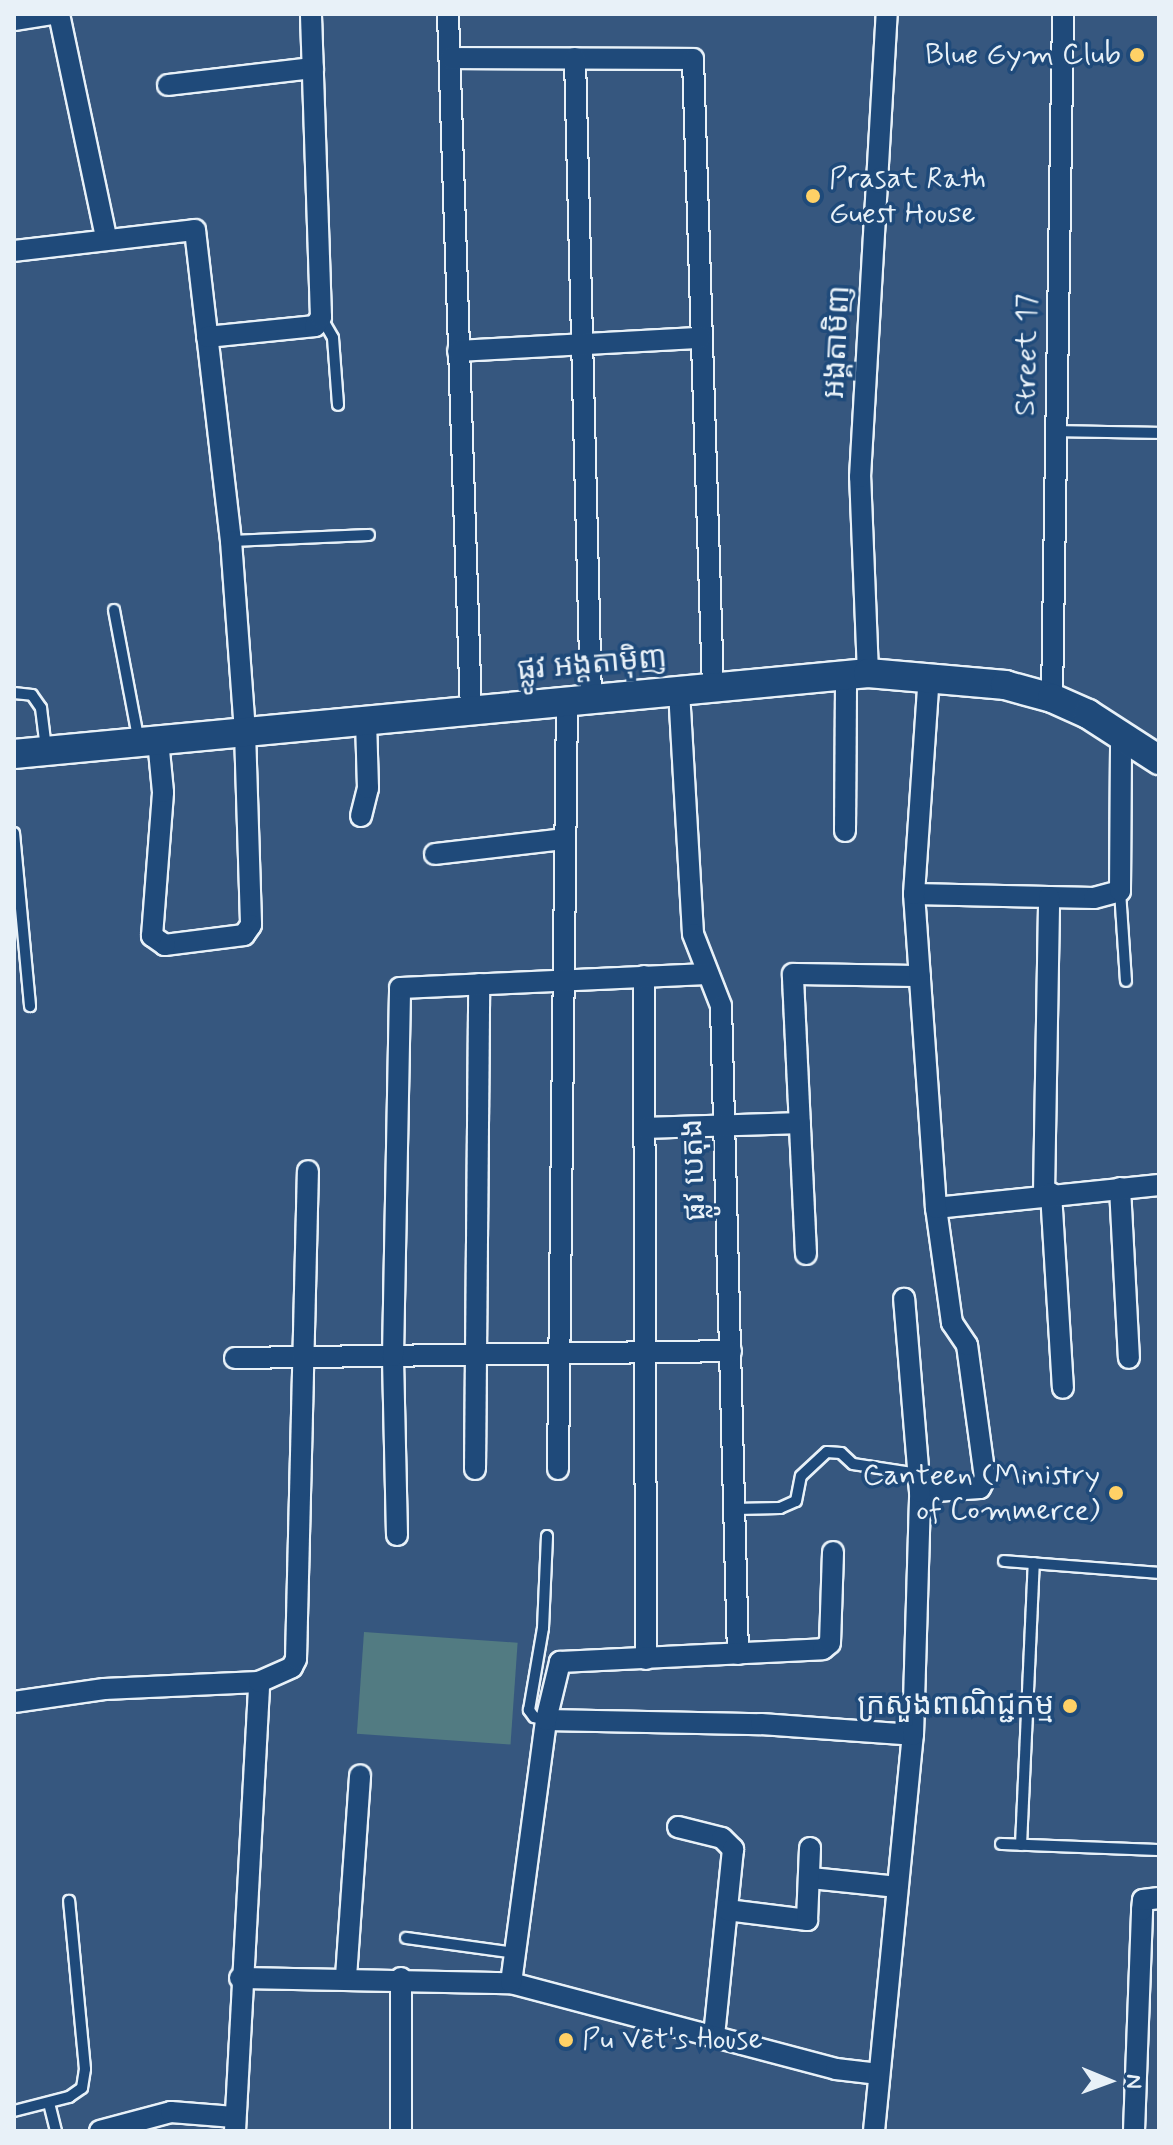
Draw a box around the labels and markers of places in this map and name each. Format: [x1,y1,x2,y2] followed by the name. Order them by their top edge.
[925,37,1121,73] place label: Blue Gym Club
[1128,46,1146,64] marker: Blue Gym Club
[829,161,984,232] place label: Prasat Rath Guest House
[804,187,822,205] marker: Prasat Rath Guest House
[863,1458,1100,1528] place label: Canteen (Ministry of Commerce)
[1107,1484,1125,1502] marker: Canteen (Ministry of Commerce)
[857,1688,1054,1724] place label: ក្រសួងពាណិជ្ជកម្ម
[1061,1697,1079,1715] marker: ក្រសួងពាណិជ្ជកម្ម
[582,2022,763,2058] place label: Pu Vet's House
[557,2031,575,2049] marker: Pu Vet's House

